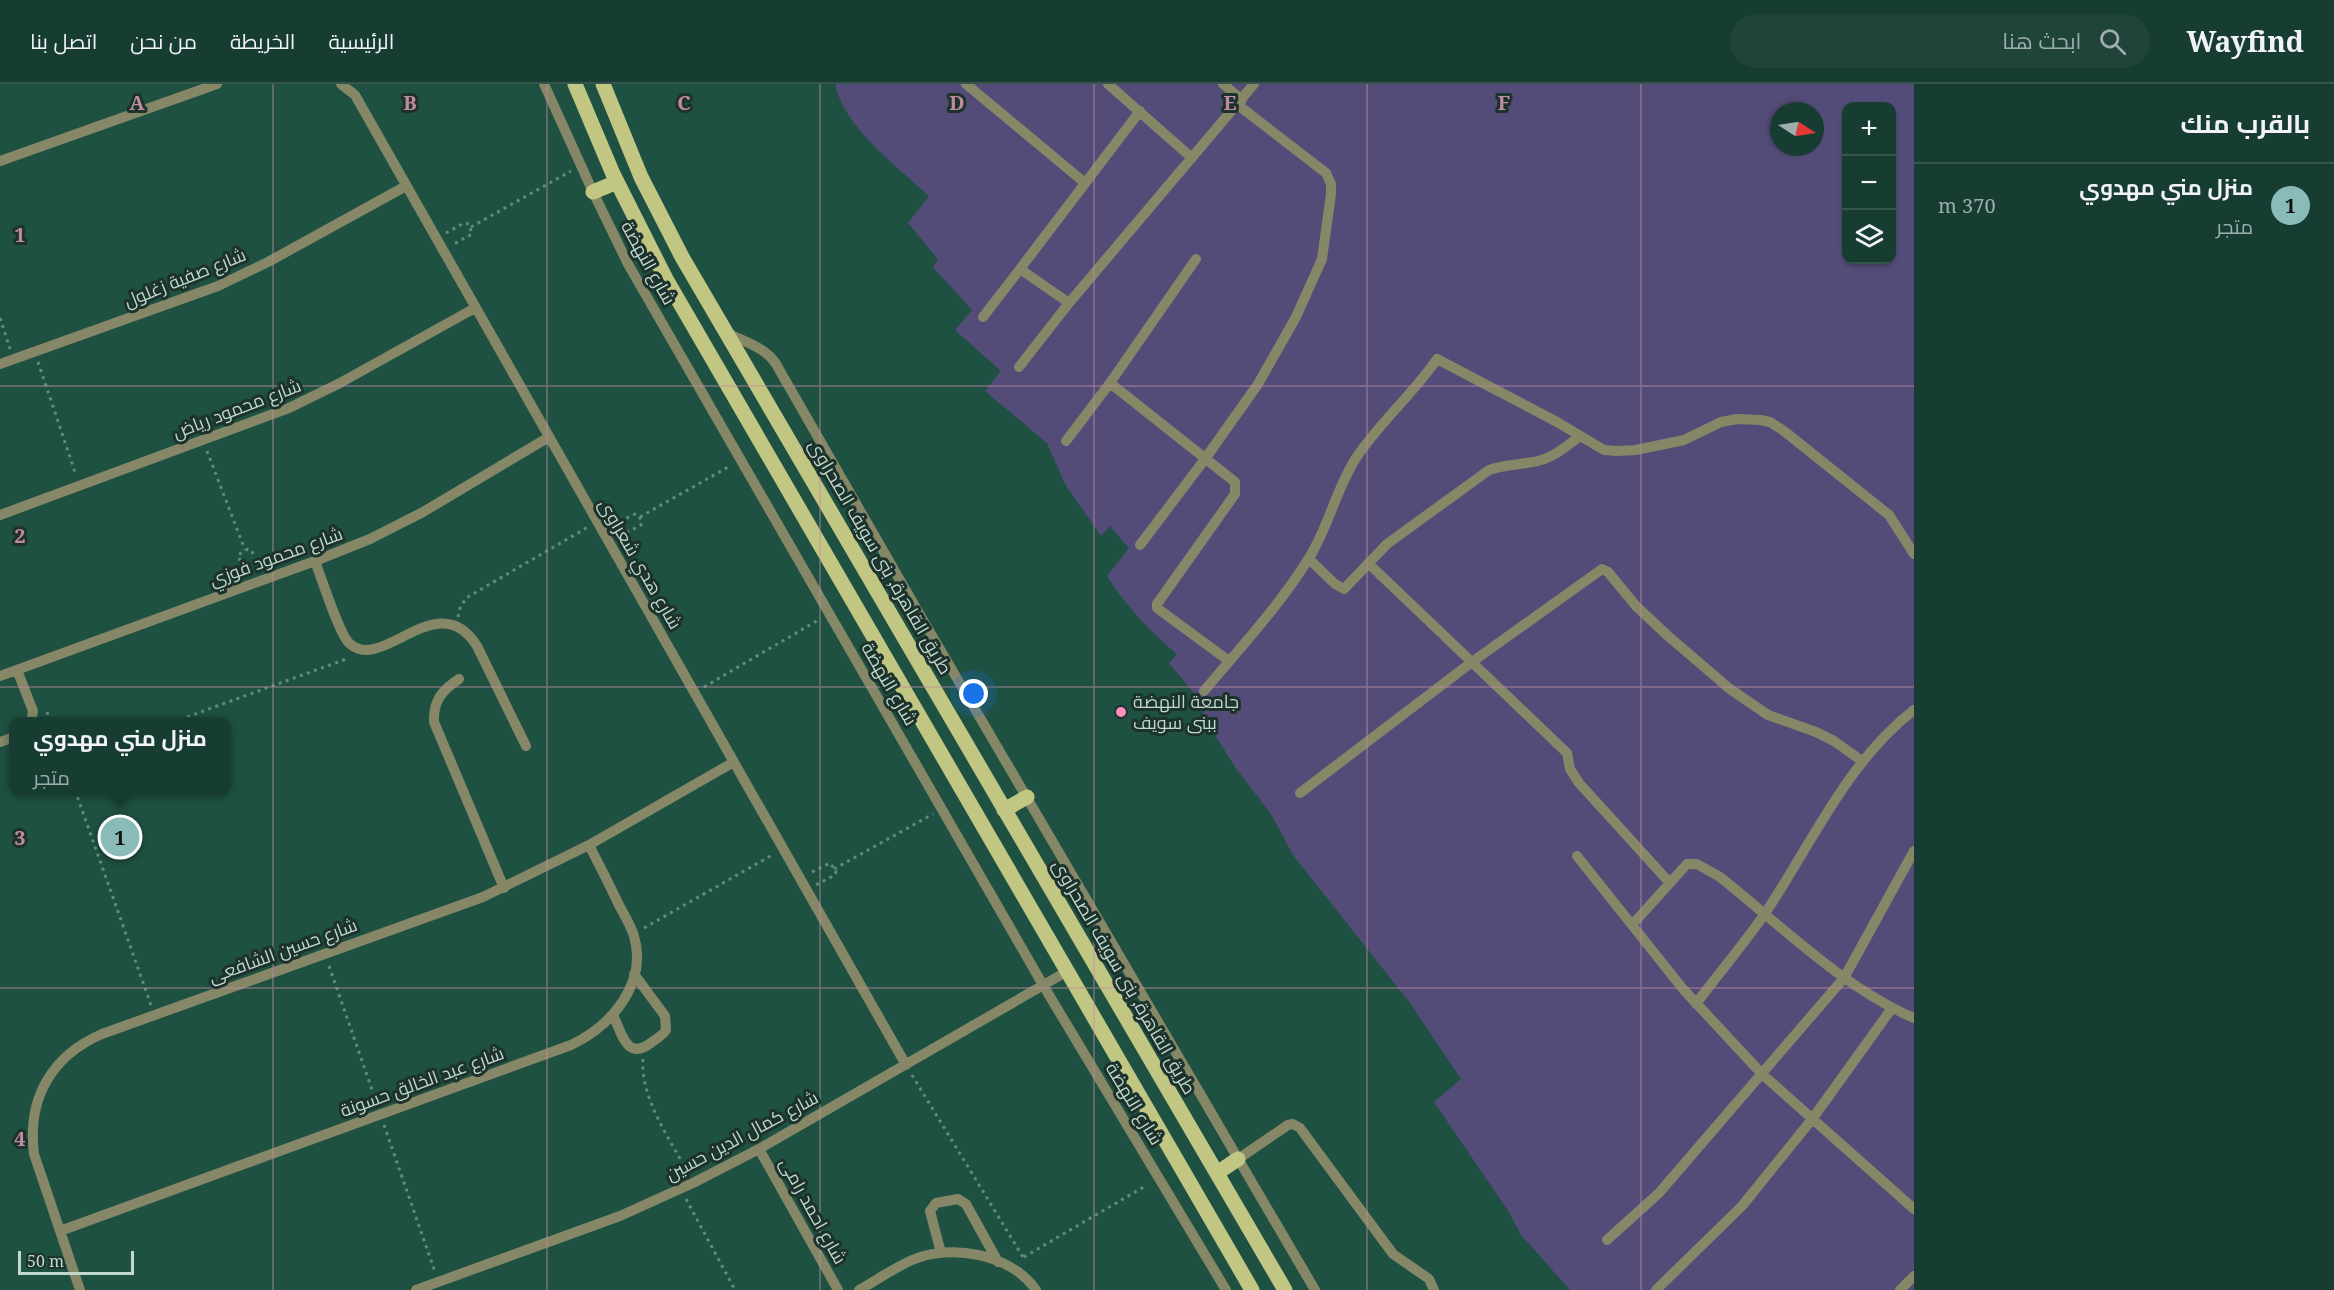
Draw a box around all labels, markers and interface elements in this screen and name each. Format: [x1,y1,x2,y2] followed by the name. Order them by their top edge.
[1730,14,2150,68] search box
[2186,22,2304,60] text: Wayfind
[2002,25,2081,55] text: ابحث هنا
[2096,25,2129,58] icon: search
[30,27,97,55] text: اتصل بنا
[130,27,197,55] text: من نحن
[230,27,295,55] text: الخريطة
[328,27,394,55] text: الرئيسية
[129,89,145,116] text: A
[403,89,417,116] text: B
[677,89,691,116] text: C
[949,89,965,116] text: D
[1223,89,1237,116] text: E
[1498,89,1510,116] text: F
[1770,102,1824,156] north arrow
[1842,102,1896,264] map controls
[1842,102,1896,156] button: +
[2181,105,2310,141] text: بالقرب منك
[1842,156,1896,210] button: −
[2079,171,2253,201] text: منزل مني مهدوي
[1938,192,1996,219] text: 370 m
[2285,192,2296,219] text: 1
[1842,210,1896,264] button: layers
[2216,213,2253,240] text: متجر
[615,216,682,309] street label: شارع النهضة
[14,221,26,248] text: 1
[120,242,250,313] street label: شارع صفية زغلول
[169,373,305,445] street label: شارع محمود رياض
[803,435,958,679] street label: طريق القاهرة, بنى سويف الصحراوى
[591,494,688,635] street label: شارع هدي شعراوى
[206,521,347,594] street label: شارع محمود فوزي
[14,522,26,549] text: 2
[856,638,923,730] street label: شارع النهضة
[959,679,988,708] your location
[1133,689,1239,734] place label: جامعة النهضة ببنى سويف
[1114,705,1128,719] marker: جامعة النهضة ببنى سويف
[9,717,231,795] popup
[33,722,207,752] text: منزل مني مهدوي
[33,764,70,791] text: متجر
[100,814,140,860] pin: 1
[14,824,26,851] text: 3
[1047,855,1202,1099] street label: طريق القاهرة, بنى سويف الصحراوى
[205,912,361,989] street label: شارع حسين الشافعى
[336,1040,507,1123] street label: شارع عبد الخالق حسونة
[1100,1058,1169,1150] street label: شارع النهضة
[661,1085,823,1186] street label: شارع كمال الدين حسين
[14,1125,26,1152] text: 4
[774,1153,853,1268] street label: شارع احمد رامى
[18,1248,134,1276] scale bar
[27,1250,64,1272] text: 50 m

